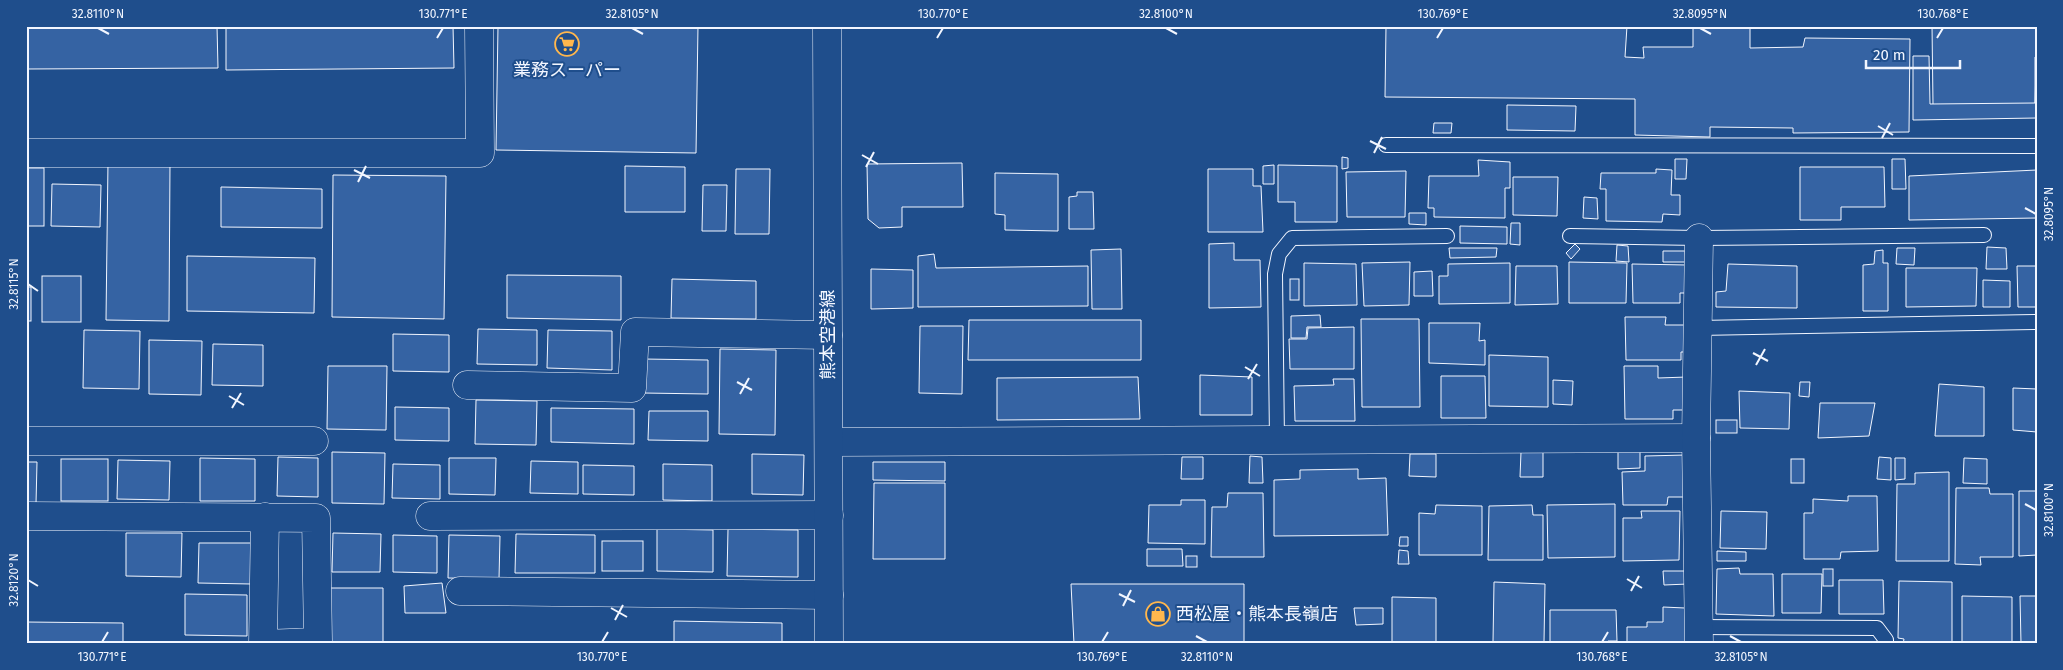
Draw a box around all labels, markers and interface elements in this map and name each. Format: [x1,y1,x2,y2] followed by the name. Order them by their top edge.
[72,7,124,21] text: 32.8110°N
[418,7,468,21] text: 130.771°E
[605,7,659,21] text: 32.8105°N
[918,7,968,21] text: 130.770°E
[1139,7,1193,21] text: 32.8100°N
[1417,7,1469,21] text: 130.769°E
[1673,7,1727,21] text: 32.8095°N
[1917,7,1969,21] text: 130.768°E
[554,31,580,57] supermarket icon: 業務スーパー
[1866,38,1959,70] scale bar
[1873,46,1906,64] text: 20 m
[513,59,621,81] place label: 業務スーパー
[2042,187,2056,241] text: 32.8095°N
[7,258,21,310] text: 32.8115°N
[817,290,839,380] street label: 熊本空港線
[2042,483,2056,537] text: 32.8100°N
[7,553,21,607] text: 32.8120°N
[1145,601,1171,627] shop icon: 西松屋・熊本長嶺店
[1176,603,1338,625] place label: 西松屋・熊本長嶺店
[77,650,127,664] text: 130.771°E
[577,650,627,664] text: 130.770°E
[1076,650,1128,664] text: 130.769°E
[1181,650,1233,664] text: 32.8110°N
[1576,650,1628,664] text: 130.768°E
[1714,650,1768,664] text: 32.8105°N

